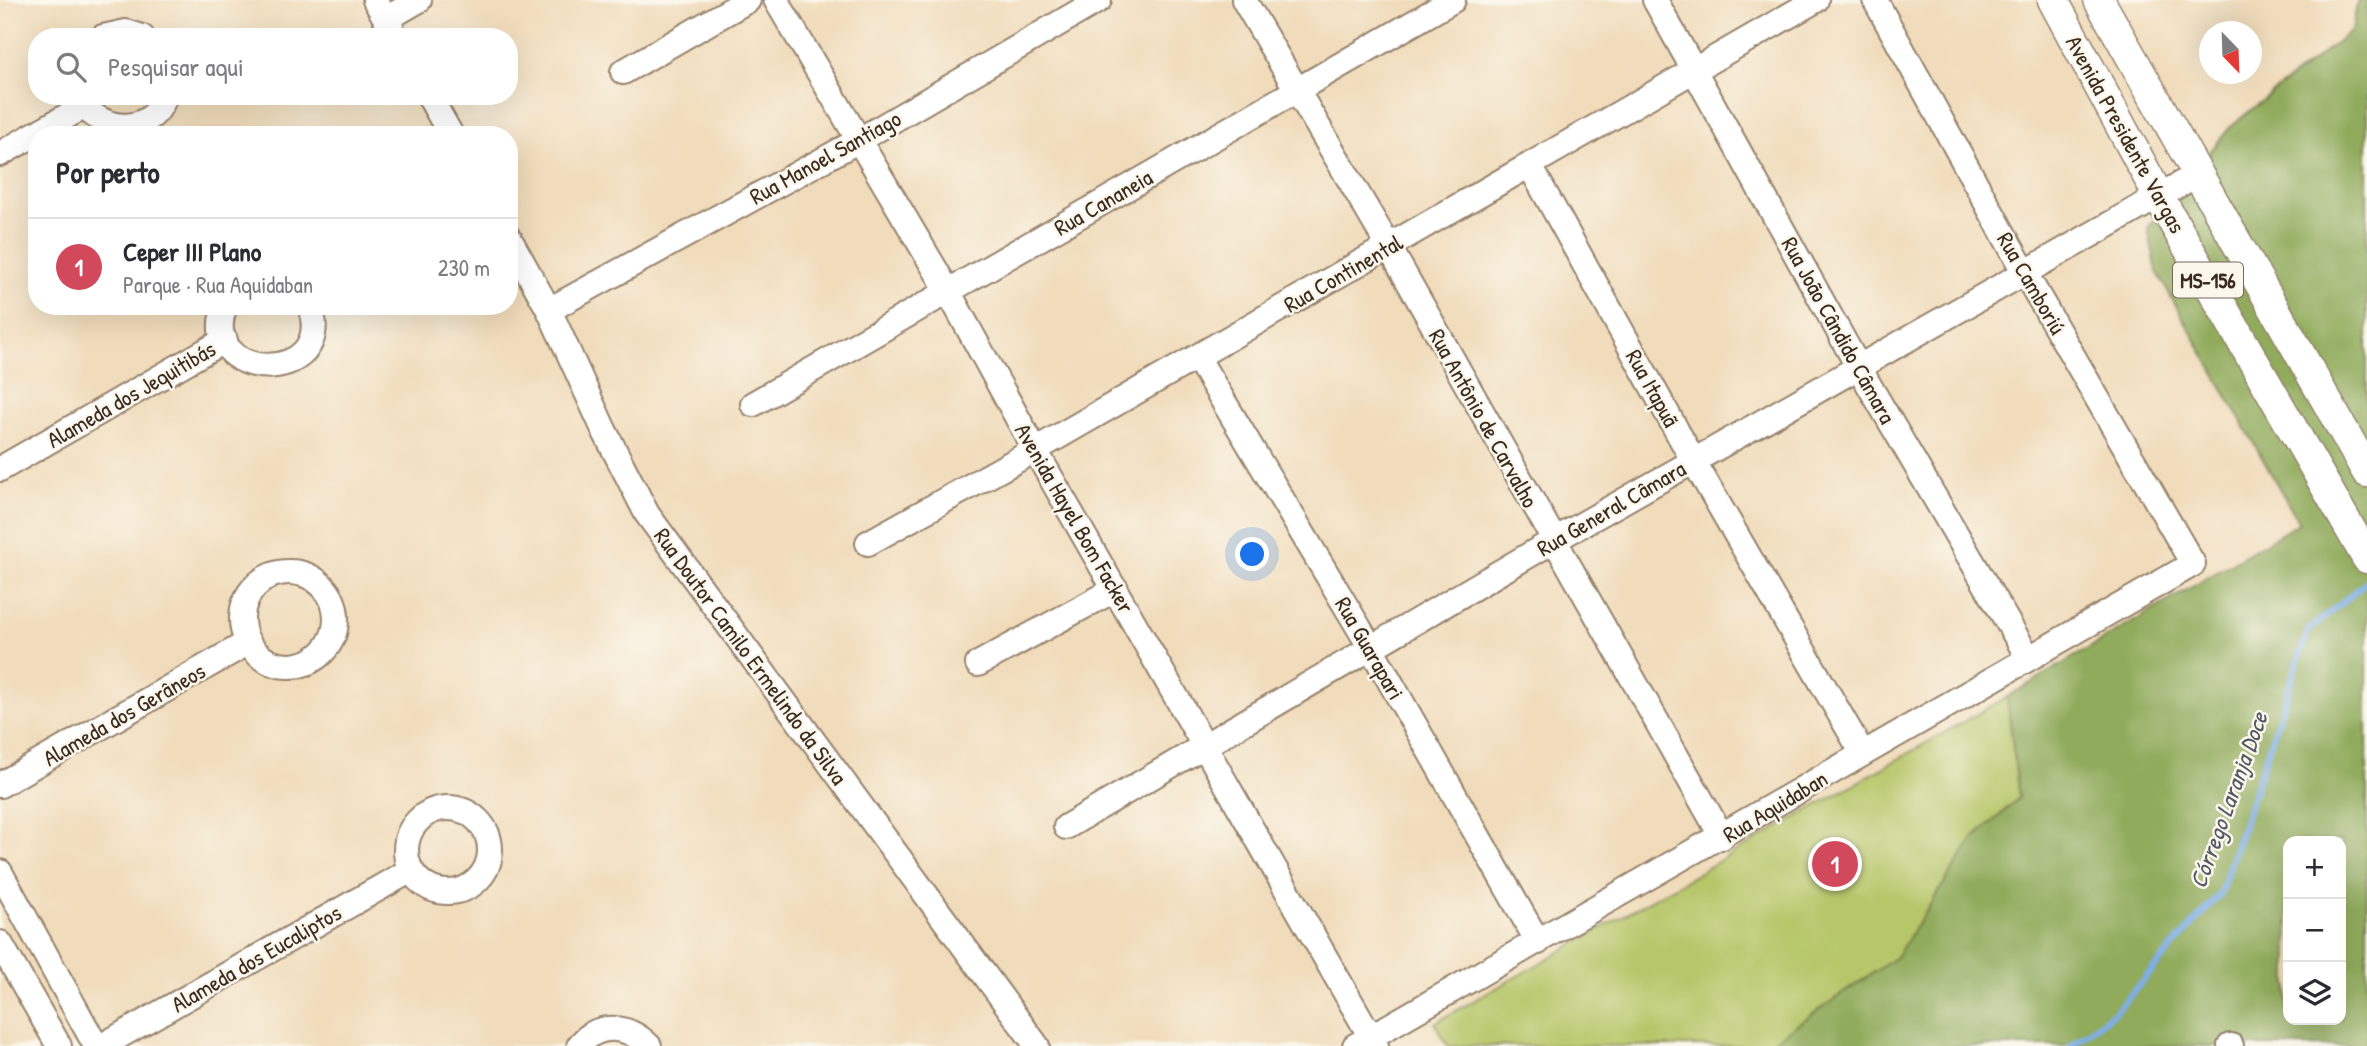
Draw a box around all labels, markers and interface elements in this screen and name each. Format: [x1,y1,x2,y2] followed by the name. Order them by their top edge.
[2199,21,2262,84] north arrow
[28,28,518,105] search box
[2059,30,2193,238] street label: Avenida Presidente Vargas
[52,48,90,86] icon: search
[108,49,244,84] text: Pesquisar aqui
[744,103,906,211] street label: Rua Manoel Santiago
[56,152,160,192] text: Por perto
[1048,161,1158,243] street label: Rua Cananeia
[1278,226,1409,319] street label: Rua Continental
[1990,226,2074,340] street label: Rua Camboriú
[1775,231,1903,429] street label: Rua João Cândido Câmara
[123,234,261,269] text: Ceper III Plano
[75,252,83,283] text: 1
[438,252,490,283] text: 230 m
[2173,262,2243,298] road number: MS-156
[123,269,313,300] text: Parque · Rua Aquidaban
[1422,323,1546,513] street label: Rua Antônio de Carvalho
[41,333,221,455] street label: Alameda dos Jequitibás
[1619,344,1687,432] street label: Rua Itapuã
[1008,417,1142,619] street label: Avenida Hayel Bom Facker
[1531,453,1691,563] street label: Rua General Câmara
[647,521,855,791] street label: Rua Doutor Camilo Ermelindo da Silva
[1235,537,1269,571] your location
[1328,591,1412,705] street label: Rua Guarapari
[37,655,211,773] street label: Alameda dos Gerâneos
[2181,706,2276,893] water label: Córrego Laranja Doce
[1717,763,1833,849] street label: Rua Aquidaban
[2283,836,2346,1025] map controls
[2283,836,2346,899] button: +
[1812,838,1858,890] pin: 1
[165,897,347,1019] street label: Alameda dos Eucaliptos
[2283,899,2346,962] button: −
[2283,962,2346,1025] button: layers

